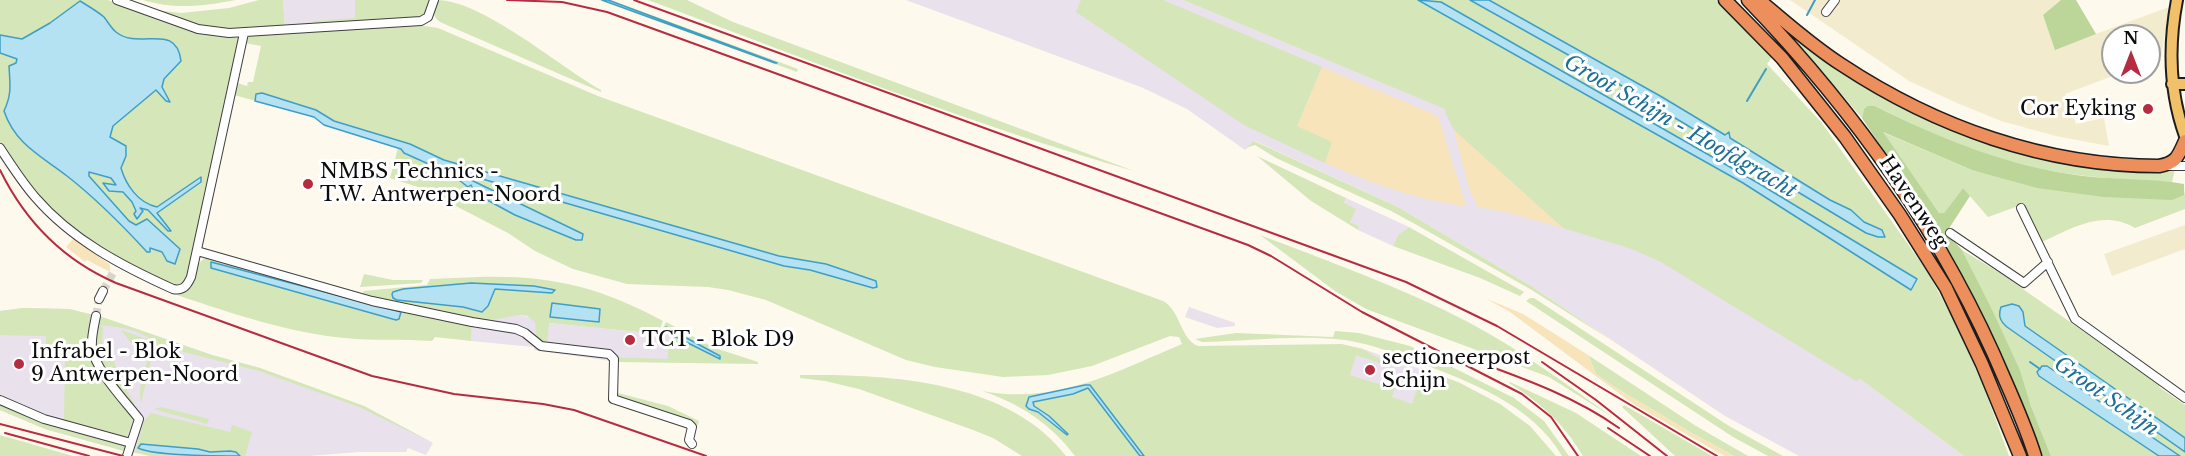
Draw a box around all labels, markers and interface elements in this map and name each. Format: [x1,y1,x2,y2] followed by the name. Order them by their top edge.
[2101,24,2161,84] north arrow
[2123,28,2139,48] text: N
[1559,50,1801,204] water label: Groot Schijn - Hoofdgracht
[2020,97,2136,121] place label: Cor Eyking
[2141,102,2155,116] marker: Cor Eyking
[1873,151,1953,253] street label: Havenweg
[320,160,560,207] place label: NMBS Technics - T.W. Antwerpen-Noord
[301,177,315,191] marker: NMBS Technics - T.W. Antwerpen-Noord
[642,328,794,352] place label: TCT - Blok D9
[623,333,637,347] marker: TCT - Blok D9
[31,340,238,387] place label: Infrabel - Blok 9 Antwerpen-Noord
[1382,346,1530,393] place label: sectioneerpost Schijn
[2049,352,2163,442] water label: Groot Schijn
[12,357,26,371] marker: Infrabel - Blok 9 Antwerpen-Noord
[1363,363,1377,377] marker: sectioneerpost Schijn

